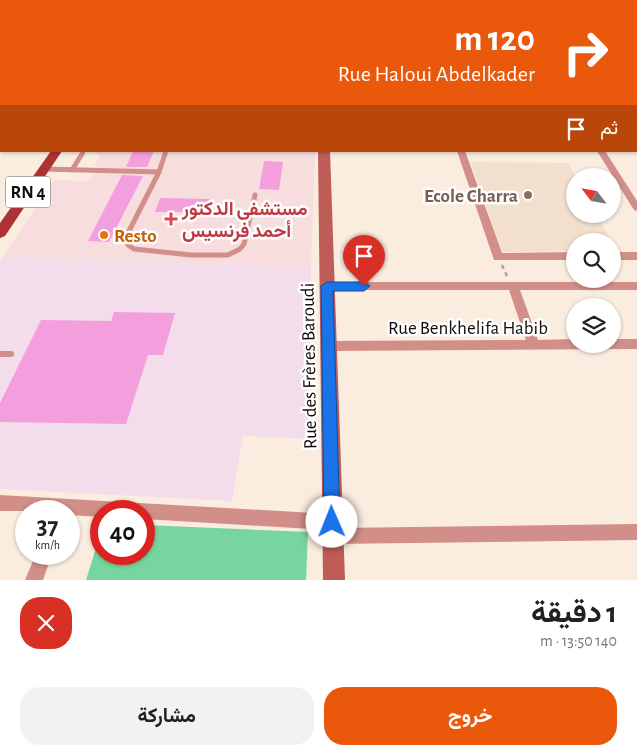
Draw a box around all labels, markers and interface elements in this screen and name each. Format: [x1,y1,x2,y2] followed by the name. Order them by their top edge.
[553,20,618,85] icon: right
[454,22,535,57] text: 120 m
[338,63,535,85] text: Rue Haloui Abdelkader
[562,115,590,143] icon: arrive
[600,119,618,138] text: ثم
[566,168,621,222] north arrow
[566,168,621,353] map controls
[5,176,50,208] road number: RN 4
[424,187,518,206] place label: Ecole Charra
[522,189,534,201] marker: Ecole Charra
[181,200,308,243] place label: مستشفى الدكتور أحمد فرنسيس
[164,212,178,226] marker: مستشفى الدكتور أحمد فرنسيس
[114,227,157,246] place label: Resto
[98,229,110,241] marker: Resto
[566,233,621,288] button: search
[343,235,385,286] pin
[350,242,378,270] icon: arrive
[299,283,320,449] street label: Rue des Frères Baroudi
[566,298,621,353] button: layers
[388,319,548,338] street label: Rue Benkhelifa Habib
[305,495,357,547] position arrow
[90,500,155,565] speed limit sign: 40
[37,514,58,539] text: 37
[35,539,60,551] text: km/h
[20,597,72,649] button: close
[531,598,617,628] text: 1 دقيقة
[540,633,617,649] text: 140 m · 13:50
[20,687,314,745] button: مشاركة
[324,687,617,745] button: خروج

